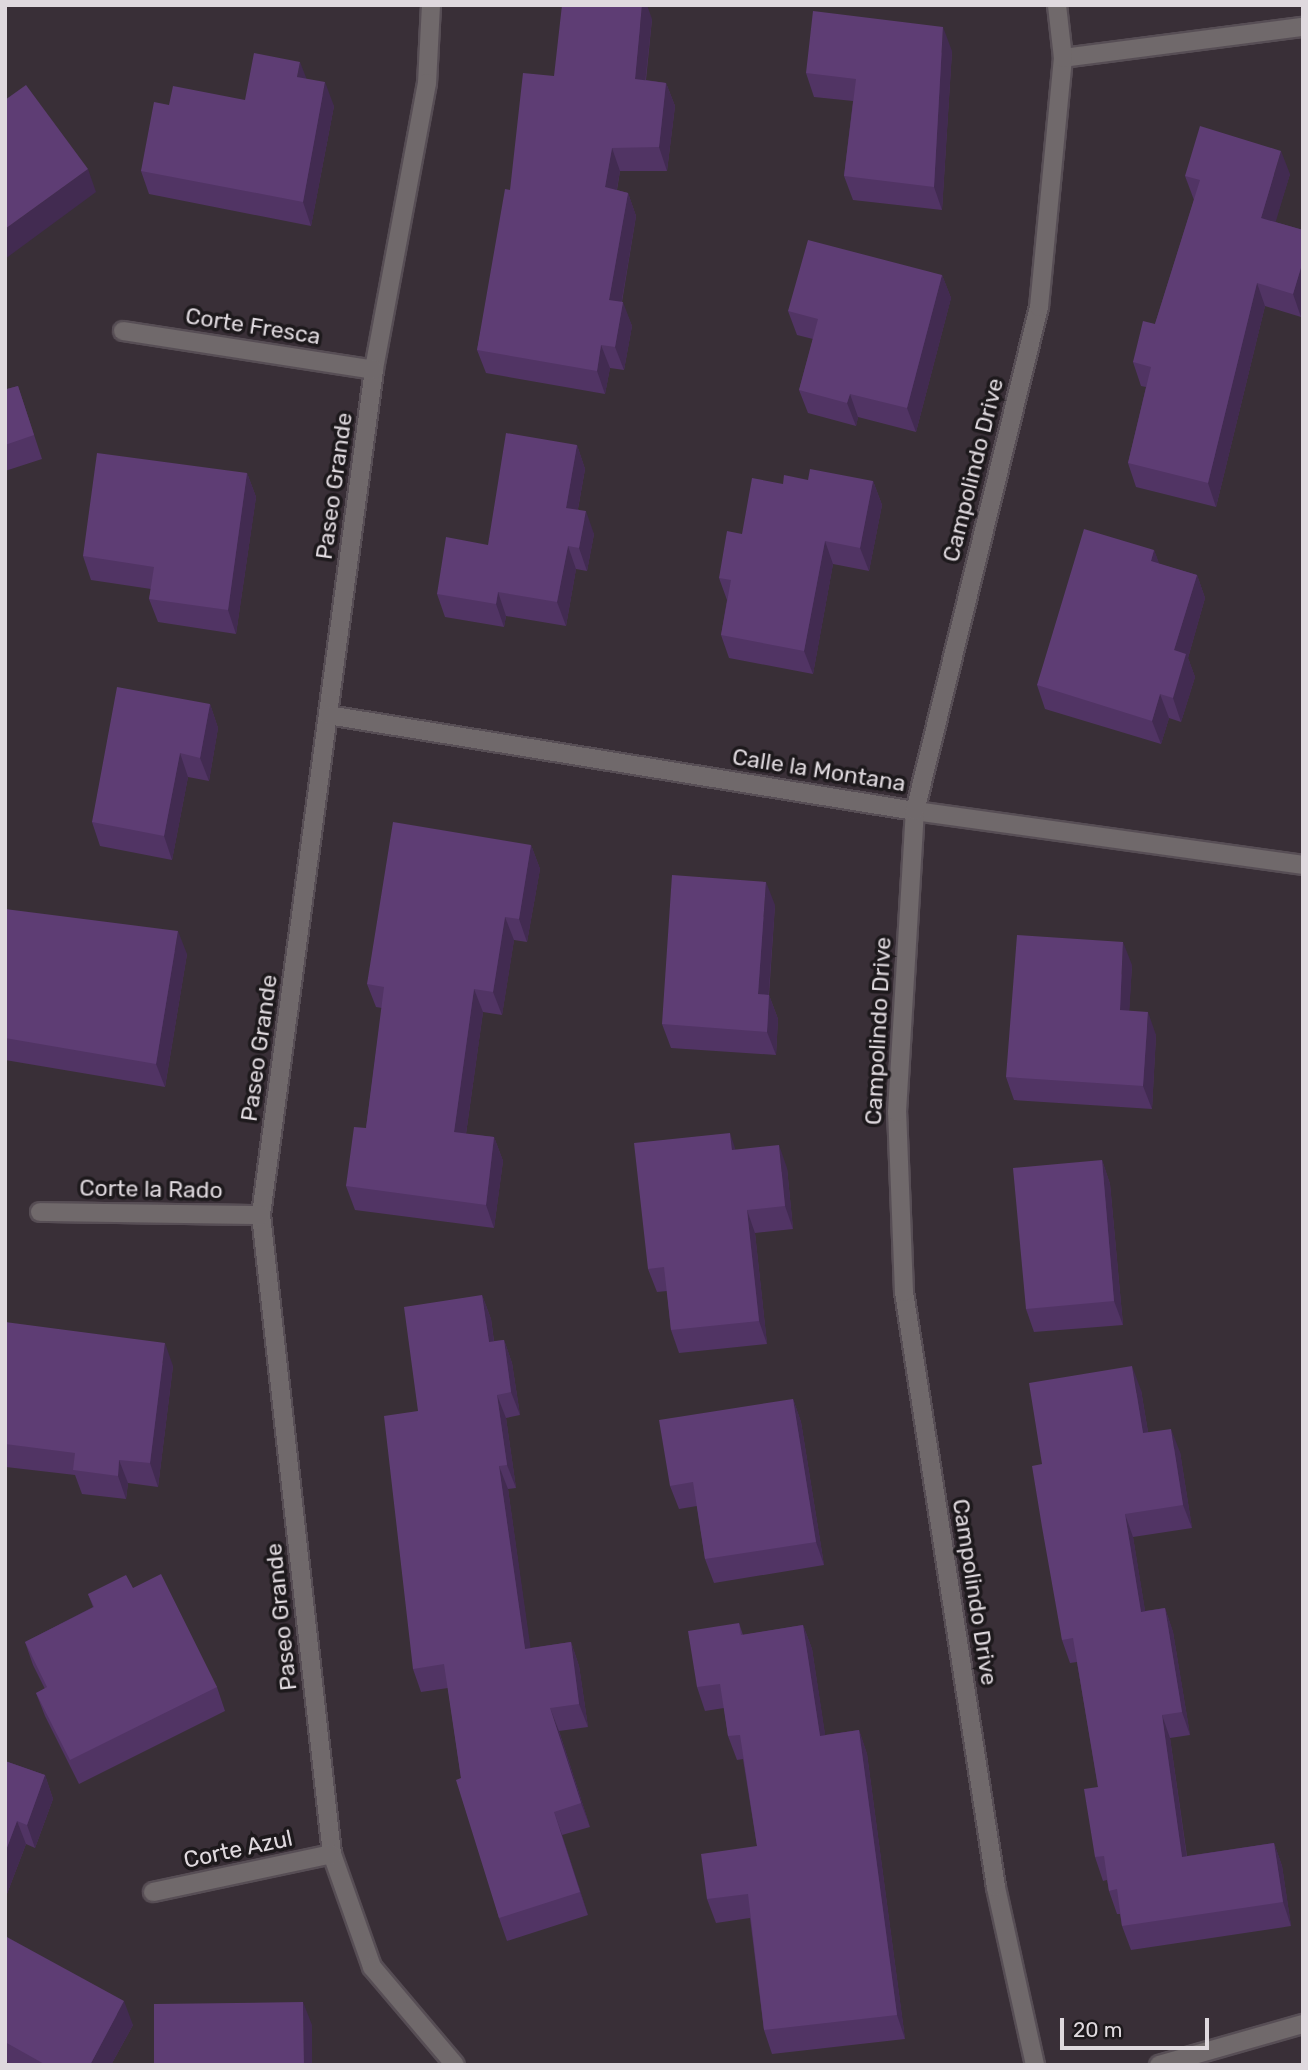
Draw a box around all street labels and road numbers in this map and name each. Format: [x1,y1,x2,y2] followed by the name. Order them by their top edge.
[183,302,323,350] street label: Corte Fresca
[937,375,1009,565] street label: Campolindo Drive
[310,411,358,561] street label: Paseo Grande
[730,743,908,797] street label: Calle la Montana
[859,936,897,1126] street label: Campolindo Drive
[235,973,283,1123] street label: Paseo Grande
[79,1174,223,1204] street label: Corte la Rado
[947,1497,1003,1687] street label: Campolindo Drive
[260,1542,302,1692] street label: Paseo Grande
[181,1824,295,1874] street label: Corte Azul

